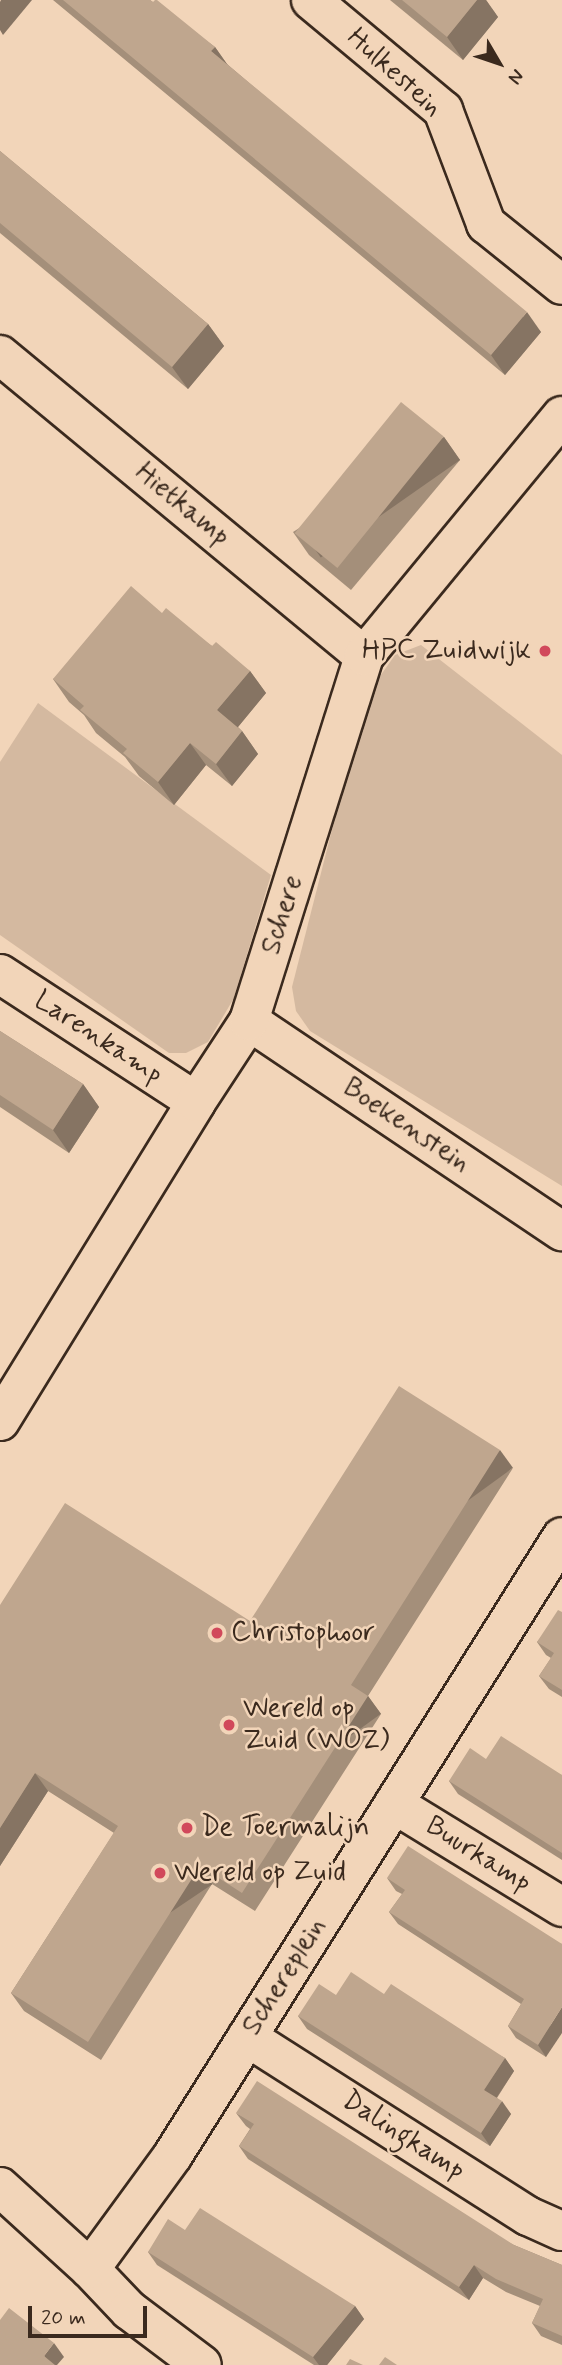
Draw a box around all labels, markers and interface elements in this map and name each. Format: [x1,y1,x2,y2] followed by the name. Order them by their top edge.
[339,21,449,125] street label: Hulkestein
[464,28,534,98] north arrow
[502,64,529,89] text: N
[128,456,236,554] street label: Hietkamp
[362,634,531,668] place label: HPC Zuidwijk
[537,643,553,659] marker: HPC Zuidwijk
[255,871,311,959] street label: Schere
[27,984,169,1092] street label: Larenkamp
[336,1071,476,1181] street label: Boekenstein
[231,1616,375,1650] place label: Christophoor
[209,1625,225,1641] marker: Christophoor
[243,1692,389,1758] place label: Wereld op Zuid (WOZ)
[221,1717,237,1733] marker: Wereld op Zuid (WOZ)
[419,1809,537,1901] street label: Buurkamp
[201,1811,379,1845] place label: De Toermalijn
[179,1820,195,1836] marker: De Toermalijn
[174,1856,348,1890] place label: Wereld op Zuid
[152,1865,168,1881] marker: Wereld op Zuid
[236,1912,334,2042] street label: Schereplein
[335,2084,471,2188] street label: Dalingkamp
[32,2292,150,2336] scale bar
[41,2304,86,2332] text: 20 m

